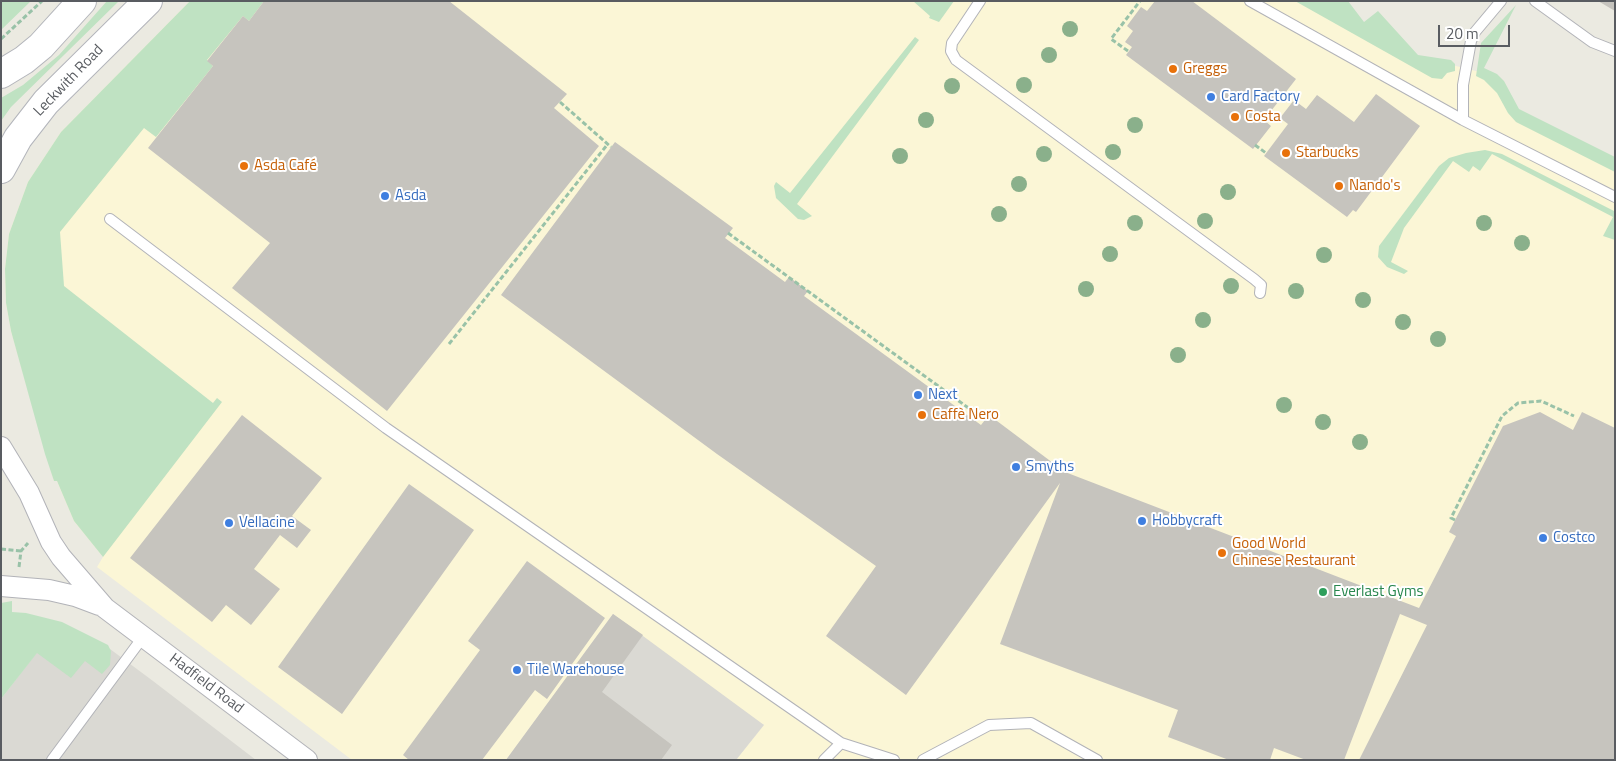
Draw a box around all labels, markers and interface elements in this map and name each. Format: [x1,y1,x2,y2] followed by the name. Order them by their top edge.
[1441,15,1514,47] scale bar
[1446,22,1479,45] text: 20 m
[30,42,108,120] street label: Leckwith Road
[1183,60,1227,78] place label: Greggs
[1167,63,1179,75] marker: Greggs
[1221,88,1300,106] place label: Card Factory
[1205,91,1217,103] marker: Card Factory
[1245,108,1281,126] place label: Costa
[1229,111,1241,123] marker: Costa
[1296,144,1359,162] place label: Starbucks
[1280,147,1292,159] marker: Starbucks
[254,157,317,175] place label: Asda Café
[238,160,250,172] marker: Asda Café
[1349,177,1400,195] place label: Nando's
[1333,180,1345,192] marker: Nando's
[395,187,426,205] place label: Asda
[379,190,391,202] marker: Asda
[928,386,958,404] place label: Next
[912,389,924,401] marker: Next
[932,406,999,424] place label: Caffè Nero
[916,409,928,421] marker: Caffè Nero
[1026,458,1074,476] place label: Smyths
[1010,461,1022,473] marker: Smyths
[1152,512,1222,530] place label: Hobbycraft
[239,514,295,532] place label: Vellacine
[1136,515,1148,527] marker: Hobbycraft
[223,517,235,529] marker: Vellacine
[1553,529,1596,547] place label: Costco
[1537,532,1549,544] marker: Costco
[1232,535,1355,570] place label: Good World Chinese Restaurant
[1216,547,1228,559] marker: Good World Chinese Restaurant
[1333,583,1423,601] place label: Everlast Gyms
[1317,586,1329,598] marker: Everlast Gyms
[165,650,247,718] street label: Hadfield Road
[527,661,624,679] place label: Tile Warehouse
[511,664,523,676] marker: Tile Warehouse

